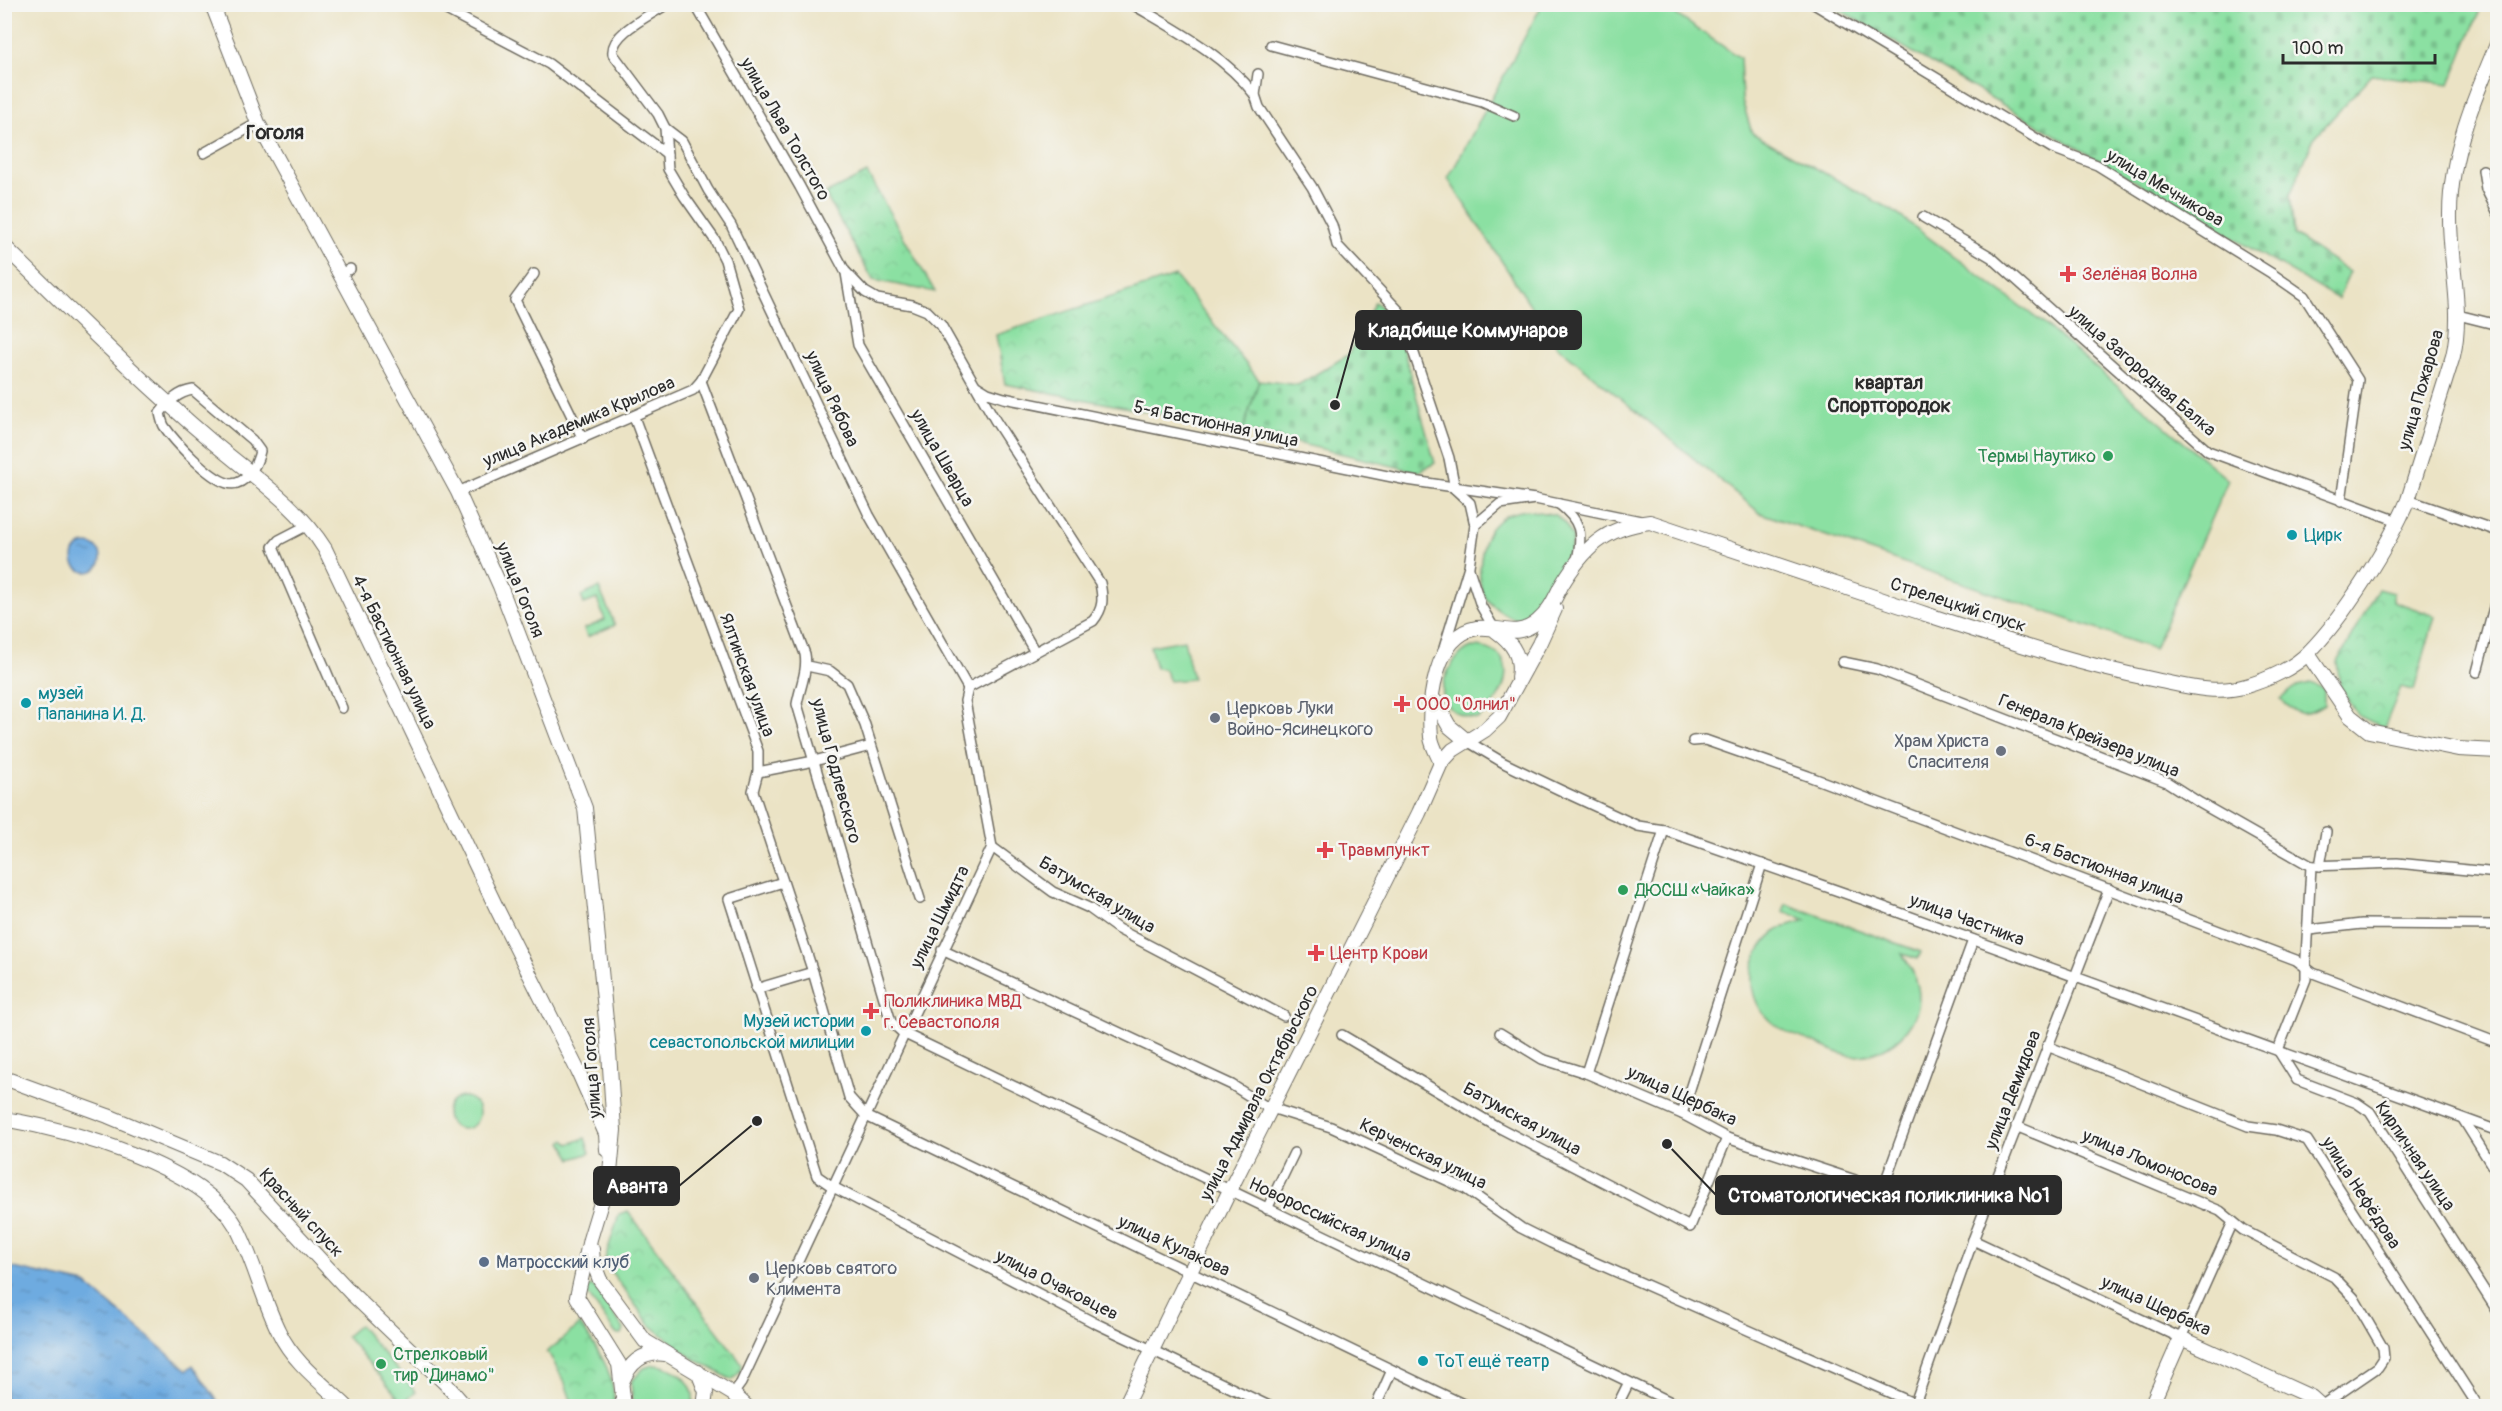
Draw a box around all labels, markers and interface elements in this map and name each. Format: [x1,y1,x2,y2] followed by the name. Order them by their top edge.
[2283,27,2434,65] scale bar
[2292,37,2344,60] text: 100 m
[734,53,835,205] street label: улица Льва Толстого
[246,120,304,145] district label: Гоголя
[2101,143,2228,232] street label: улица Мечникова
[2082,263,2197,286] place label: Зелёная Волна
[2059,265,2077,283] marker: Зелёная Волна
[2062,300,2221,442] street label: улица Загородная Балка
[1356,311,1581,349] callout: Кладбище Коммунаров
[1368,318,1568,343] text: Кладбище Коммунаров
[2393,327,2449,454] street label: улица Пожарова
[799,346,864,451] street label: улица Рябова
[1827,370,1951,418] district label: квартал Спортгородок
[479,371,678,473] street label: улица Академика Крылова
[1131,395,1301,453] street label: 5-я Бастионная улица
[904,404,979,511] street label: улица Шварца
[1978,445,2096,468] place label: Термы Наутико
[2101,449,2115,463] marker: Термы Наутико
[2304,524,2343,547] place label: Цирк
[2285,528,2299,542] marker: Цирк
[490,538,550,641] street label: улица Гоголя
[347,571,441,733] street label: 4-я Бастионная улица
[1887,572,2029,638] street label: Стрелецкий спуск
[714,610,780,740] street label: Ялтинская улица
[38,682,146,726] place label: музей Папанина И. Д.
[1995,689,2183,783] street label: Генерала Крейзера улица
[1416,693,1516,716] place label: ООО "Олнил"
[805,695,866,846] street label: улица Годлевского
[1393,695,1411,713] marker: ООО "Олнил"
[19,696,33,710] marker: музей Папанина И. Д.
[1227,697,1374,741] place label: Церковь Луки Войно-Ясинецкого
[1208,711,1222,725] marker: Церковь Луки Войно-Ясинецкого
[1894,730,1989,774] place label: Храм Христа Спасителя
[1994,744,2008,758] marker: Храм Христа Спасителя
[2021,828,2187,910] street label: 6-я Бастионная улица
[1338,839,1430,862] place label: Травмпункт
[1316,841,1334,859] marker: Травмпункт
[1035,851,1159,939] street label: Батумская улица
[905,862,975,973] street label: улица Шмидта
[1634,879,1755,902] place label: ДЮСШ «Чайка»
[1616,883,1630,897] marker: ДЮСШ «Чайка»
[1906,888,2027,951] street label: улица Частника
[1330,942,1427,965] place label: Центр Крови
[1307,944,1325,962] marker: Центр Крови
[1194,981,1324,1206] street label: улица Адмирала Октябрьского
[884,990,1021,1034] place label: Поликлиника МВД г. Севастополя
[862,1002,880,1020] marker: Поликлиника МВД г. Севастополя
[649,1010,854,1054] place label: Музей истории севастопольской милиции
[577,1017,607,1120] street label: улица Гоголя
[859,1024,873,1038] marker: Музей истории севастопольской милиции
[1979,1027,2046,1154] street label: улица Демидова
[1623,1060,1741,1131] street label: улица Щербака
[1459,1077,1585,1161] street label: Батумская улица
[2370,1097,2460,1215] street label: Кирпичная улица
[1356,1113,1490,1195] street label: Керченская улица
[2078,1124,2221,1202] street label: улица Ломоносова
[2316,1132,2406,1253] street label: улица Нефёдова
[254,1164,348,1262] street label: Красный спуск
[594,1167,679,1205] callout: Аванта
[1245,1172,1415,1268] street label: Новороссийская улица
[606,1174,668,1199] text: Аванта
[1716,1176,2061,1214] callout: Стоматологическая поликлиника №1
[1728,1183,2050,1208] text: Стоматологическая поликлиника №1
[1114,1210,1234,1282] street label: улица Кулакова
[991,1244,1122,1326] street label: улица Очаковцев
[496,1251,629,1274] place label: Матросский клуб
[477,1255,491,1269] marker: Матросский клуб
[766,1257,897,1301] place label: Церковь святого Климента
[2097,1270,2215,1341] street label: улица Щербака
[747,1271,761,1285] marker: Церковь святого Климента
[393,1343,495,1387] place label: Стрелковый тир "Динамо"
[1435,1350,1549,1373] place label: ТоТ ещё театр
[1416,1354,1430,1368] marker: ТоТ ещё театр
[374,1357,388,1371] marker: Стрелковый тир "Динамо"

